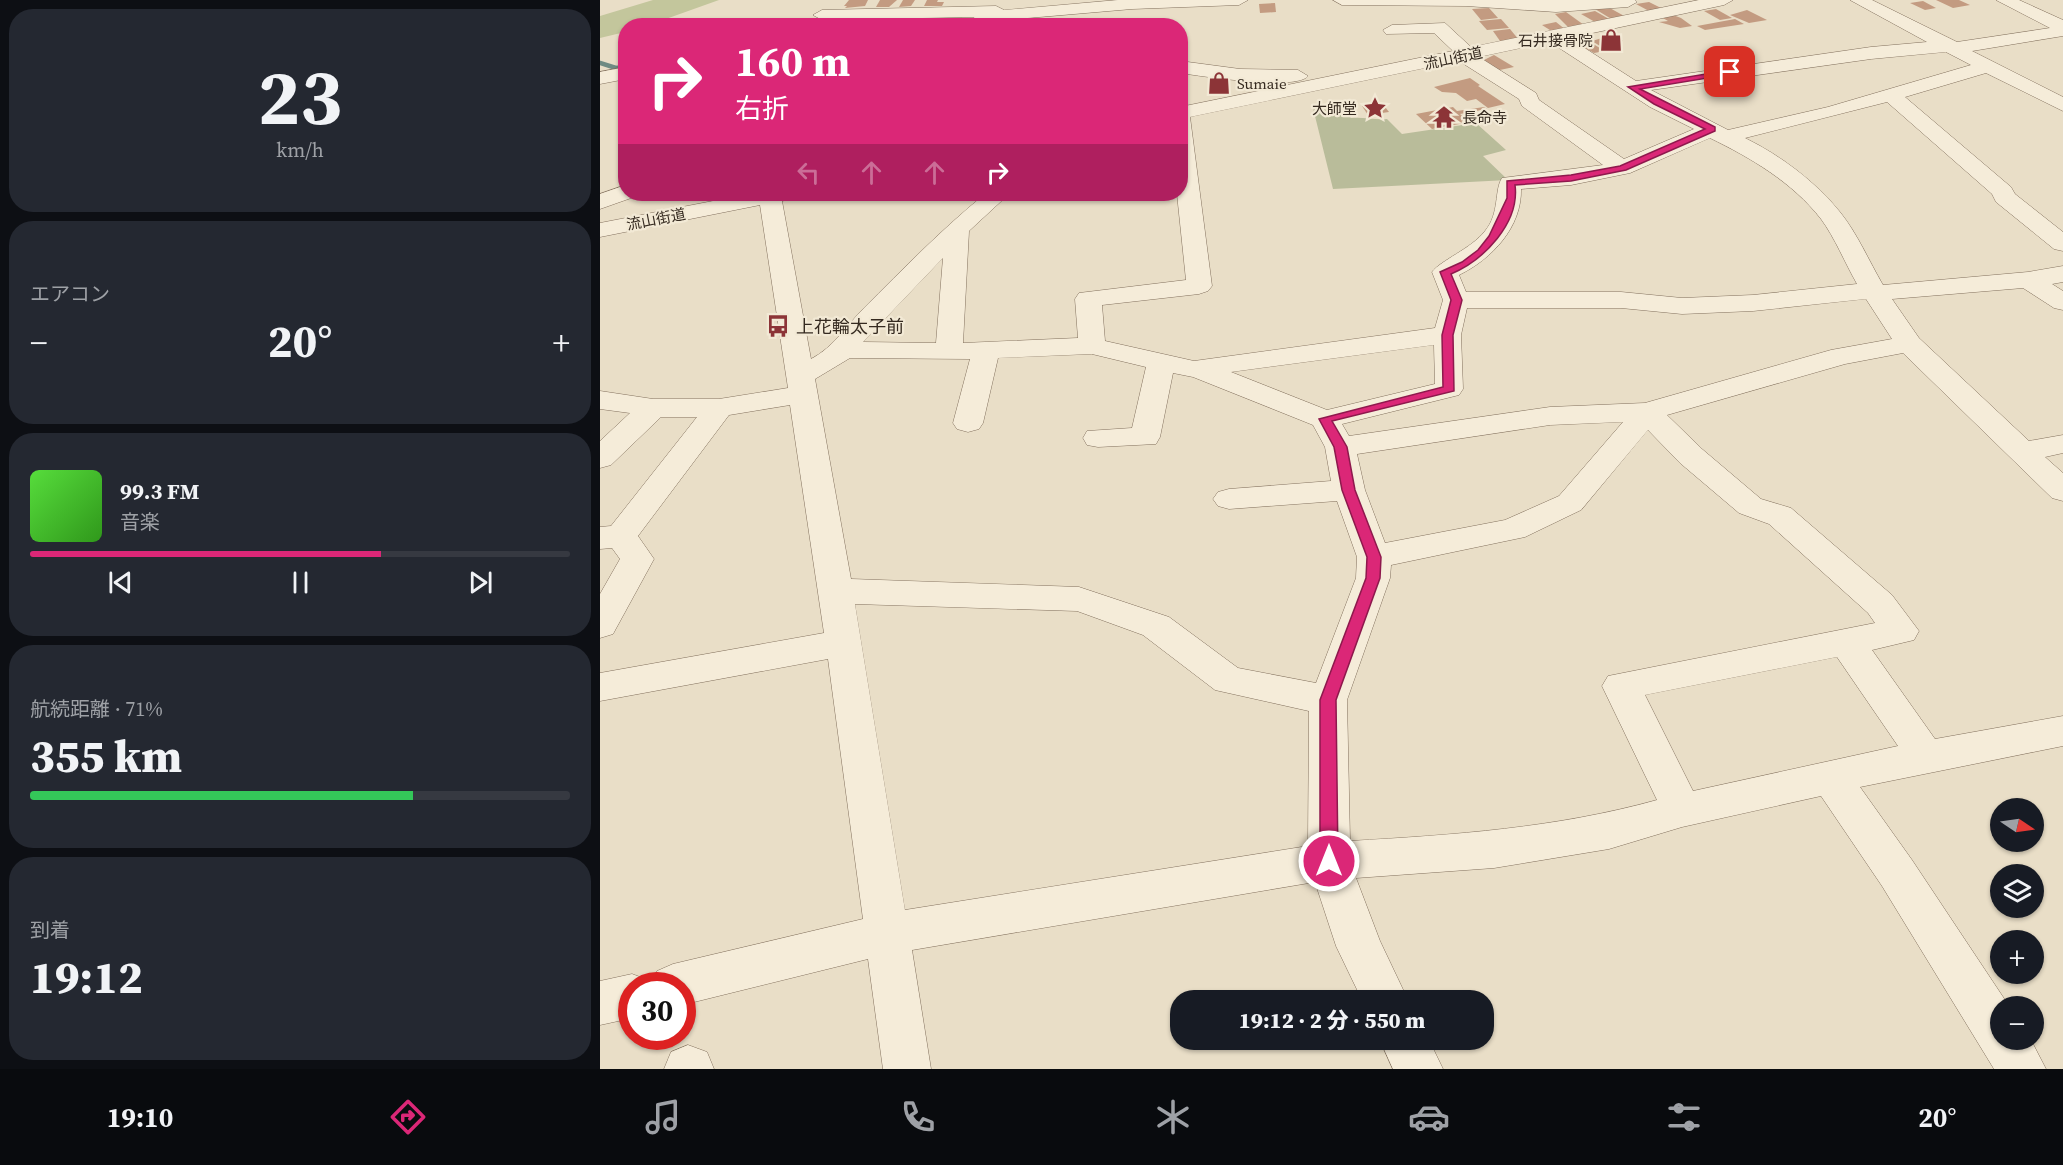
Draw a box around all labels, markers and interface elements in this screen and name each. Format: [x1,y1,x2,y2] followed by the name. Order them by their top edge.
[1598,27,1624,53] shop icon: 石井接骨院
[1518,30,1593,51] place label: 石井接骨院
[735,32,850,90] text: 160 m
[1421,41,1485,75] street label: 流山街道
[636,42,714,120] icon: right
[258,43,342,150] text: 23
[1704,46,1755,97] pin
[1713,55,1746,88] icon: arrive
[1206,70,1232,96] shop icon: Sumaie
[1237,73,1287,94] place label: Sumaie
[735,90,789,127] text: 右折
[1362,95,1388,121] place icon: 大師堂
[1312,98,1357,119] place label: 大師堂
[1431,104,1457,130] temple icon: 長命寺
[1462,107,1507,128] place label: 長命寺
[276,136,324,164] text: km/h
[792,156,825,189] icon: left
[855,156,888,189] icon: ahead
[918,156,951,189] icon: ahead
[981,156,1014,189] icon: right
[625,203,687,235] street label: 流山街道
[30,280,110,308] text: エアコン
[268,310,332,372] text: 20°
[765,313,791,339] bus stop icon: 上花輪太子前
[796,314,904,339] place label: 上花輪太子前
[30,320,48,365] text: −
[552,320,570,365] text: +
[120,476,199,506] text: 99.3 FM
[120,508,160,536] text: 音楽
[104,566,137,599] icon: previous
[284,566,317,599] icon: pause
[464,566,497,599] icon: next
[30,695,163,723] text: 航続距離 · 71%
[30,725,182,787] text: 355 km
[1990,798,2044,852] north arrow
[1990,798,2044,1050] map controls
[1297,829,1361,893] position arrow
[1990,864,2044,918] button: layers
[30,916,70,944] text: 到着
[1990,930,2044,984] button: +
[30,946,143,1008] text: 19:12
[618,972,696,1050] speed limit sign: 30
[1990,996,2044,1050] button: −
[1239,1005,1425,1035] text: 19:12 · 2 分 · 550 m
[387,1096,429,1138] icon: directions
[642,1096,684,1138] icon: music
[897,1096,939,1138] icon: phone
[1152,1096,1194,1138] icon: climate
[1408,1096,1450,1138] icon: car
[1663,1096,1705,1138] icon: filters
[107,1099,173,1136] text: 19:10
[1918,1099,1956,1136] text: 20°

